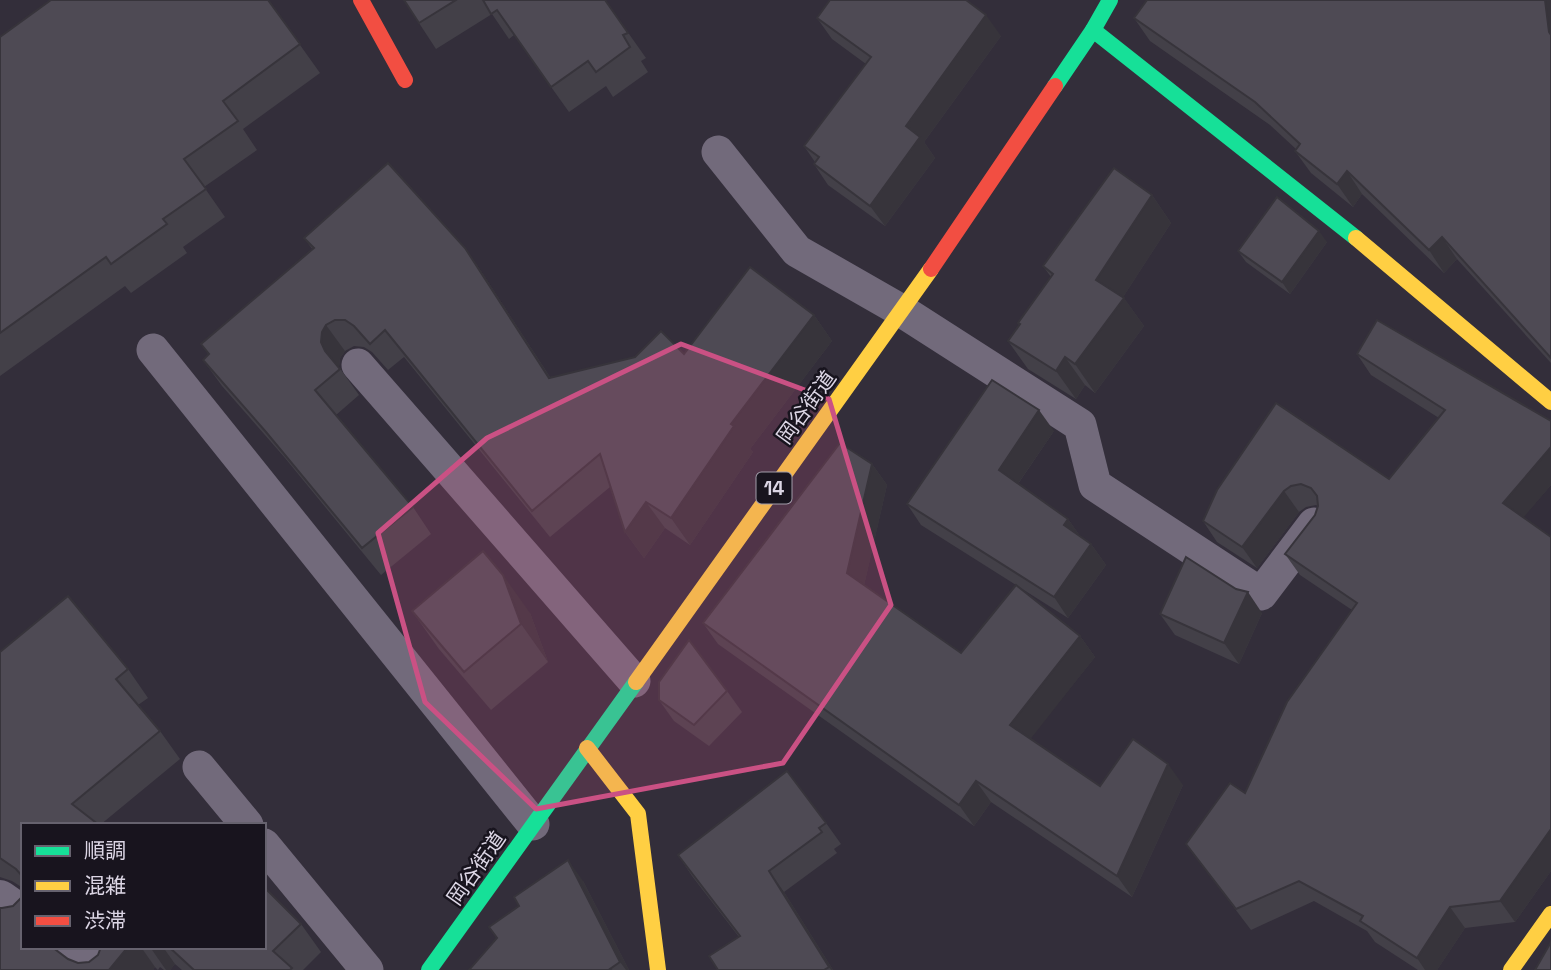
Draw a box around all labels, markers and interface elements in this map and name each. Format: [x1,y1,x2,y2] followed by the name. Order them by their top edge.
[770,365,842,449] street label: 岡谷街道
[756,472,792,503] road number: 14
[21,823,266,949] legend
[441,826,511,910] street label: 岡谷街道
[84,837,126,864] text: 順調
[84,872,126,899] text: 混雑
[84,907,126,934] text: 渋滞

